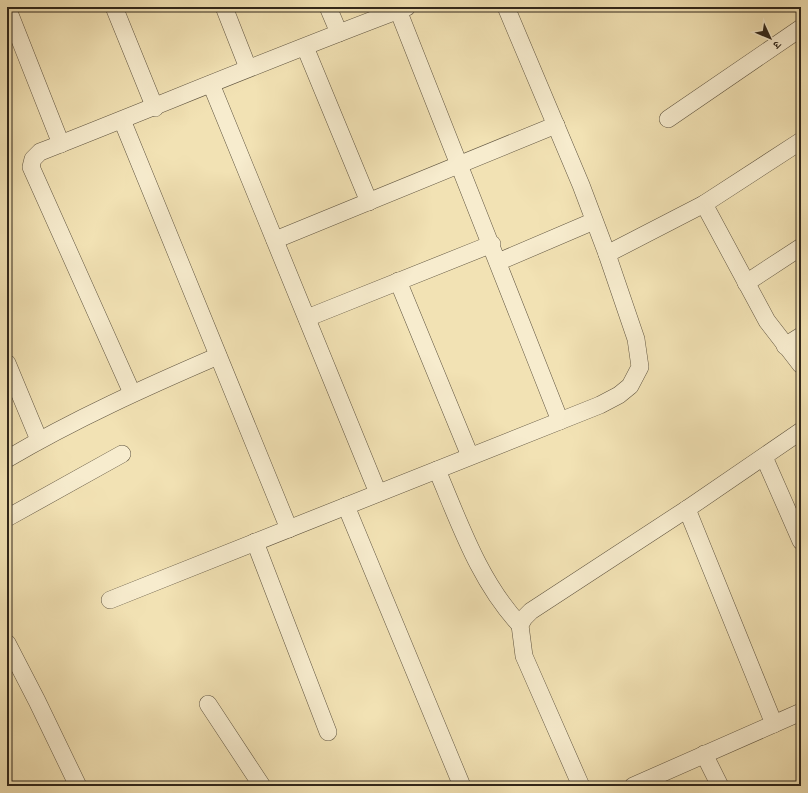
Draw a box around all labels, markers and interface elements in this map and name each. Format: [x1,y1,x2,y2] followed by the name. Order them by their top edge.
[750,18,790,58] north arrow
[769,37,785,53] text: उ

